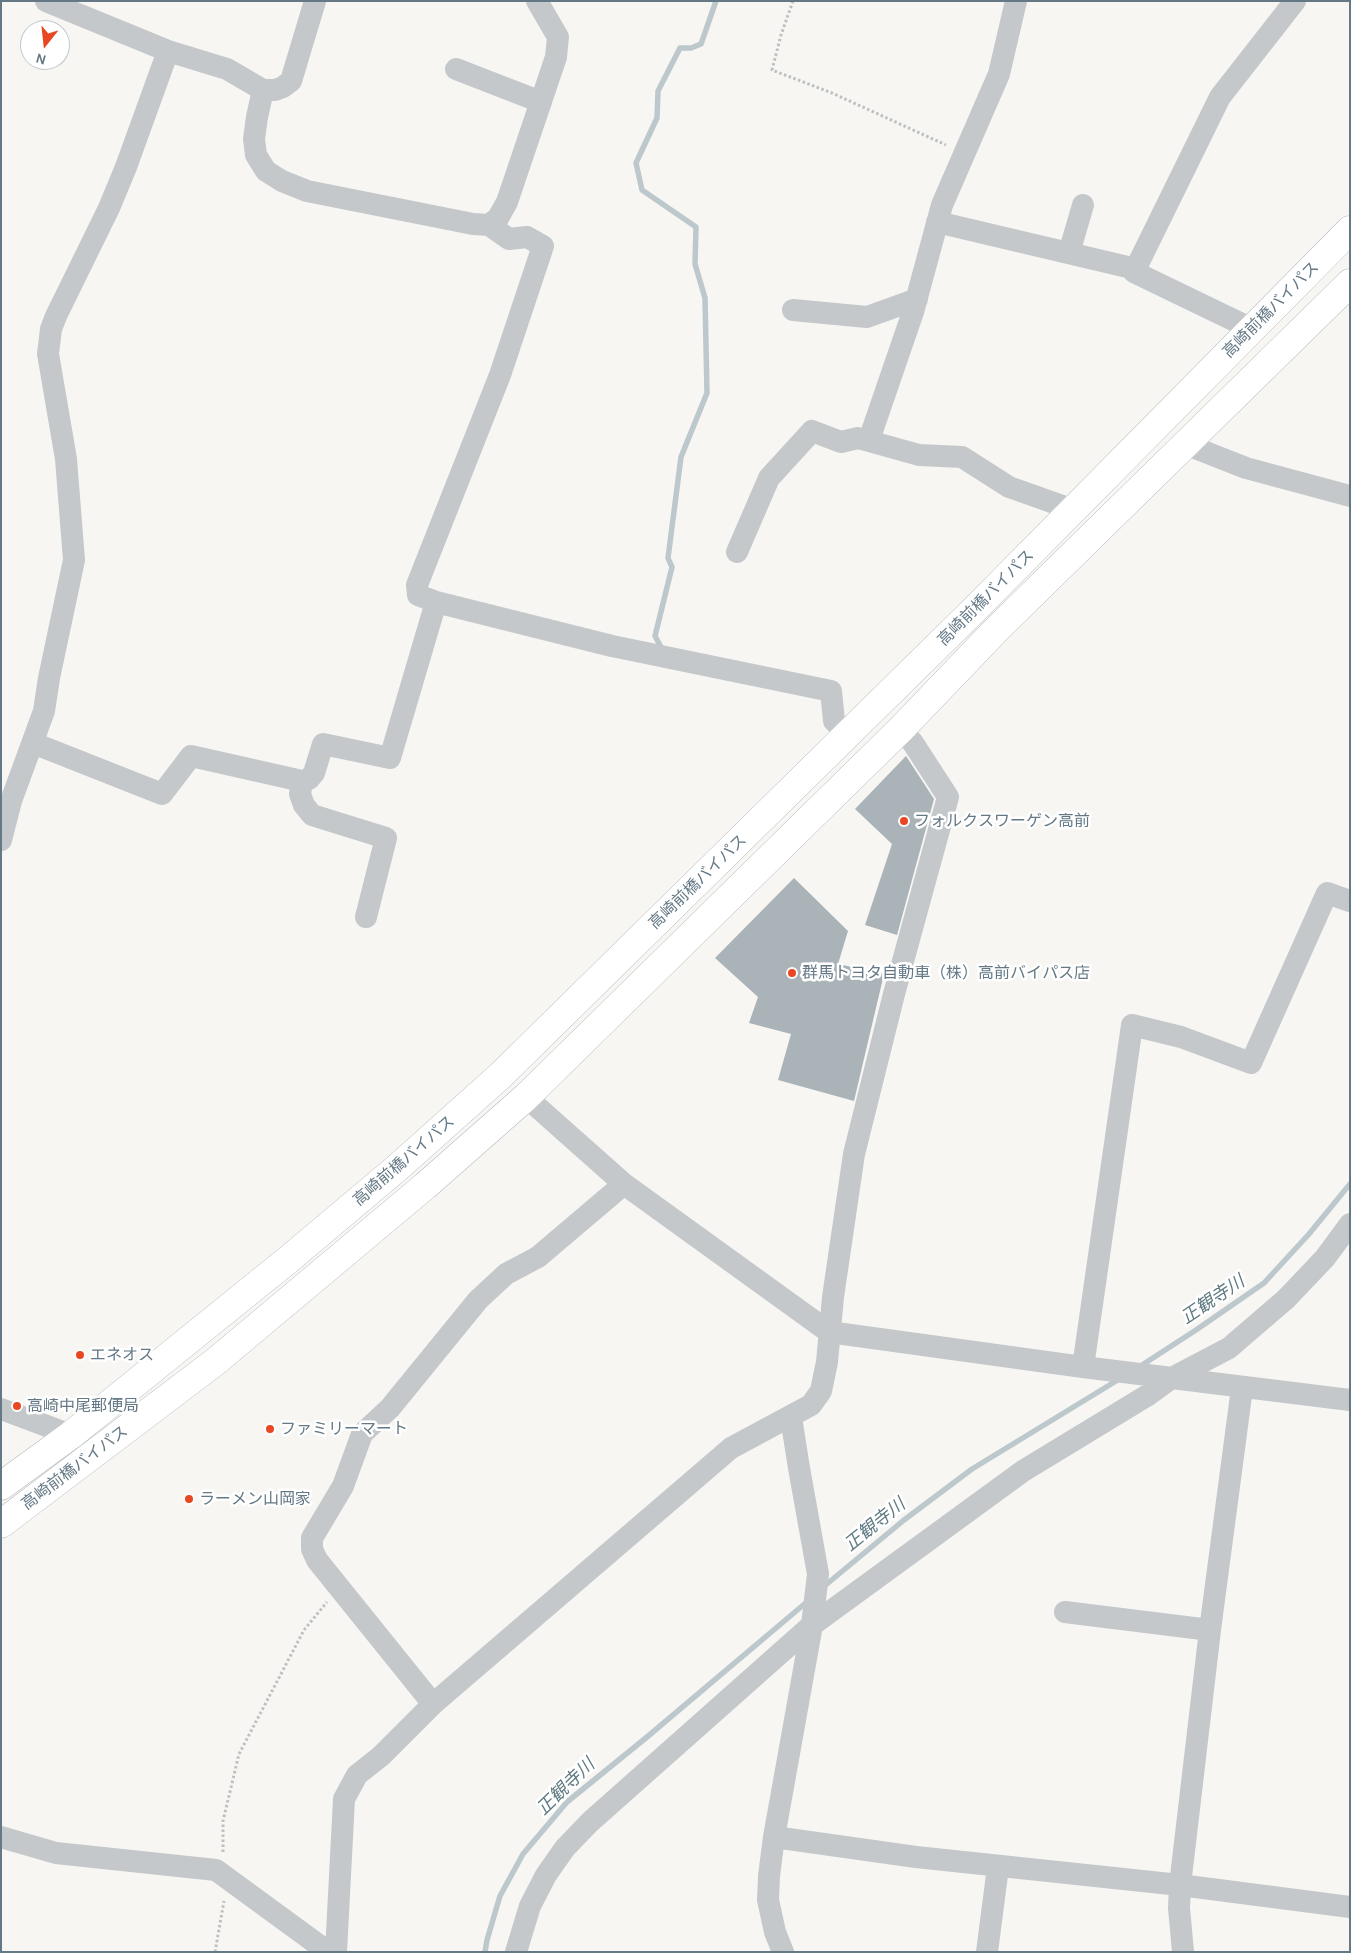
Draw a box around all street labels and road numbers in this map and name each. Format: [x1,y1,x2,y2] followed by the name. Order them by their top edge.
[1219,258,1323,362] street label: 高崎前橋バイパス
[934,546,1038,650] street label: 高崎前橋バイパス
[645,831,751,933] street label: 高崎前橋バイパス
[349,1112,459,1210] street label: 高崎前橋バイパス
[18,1422,132,1514] street label: 高崎前橋バイパス

